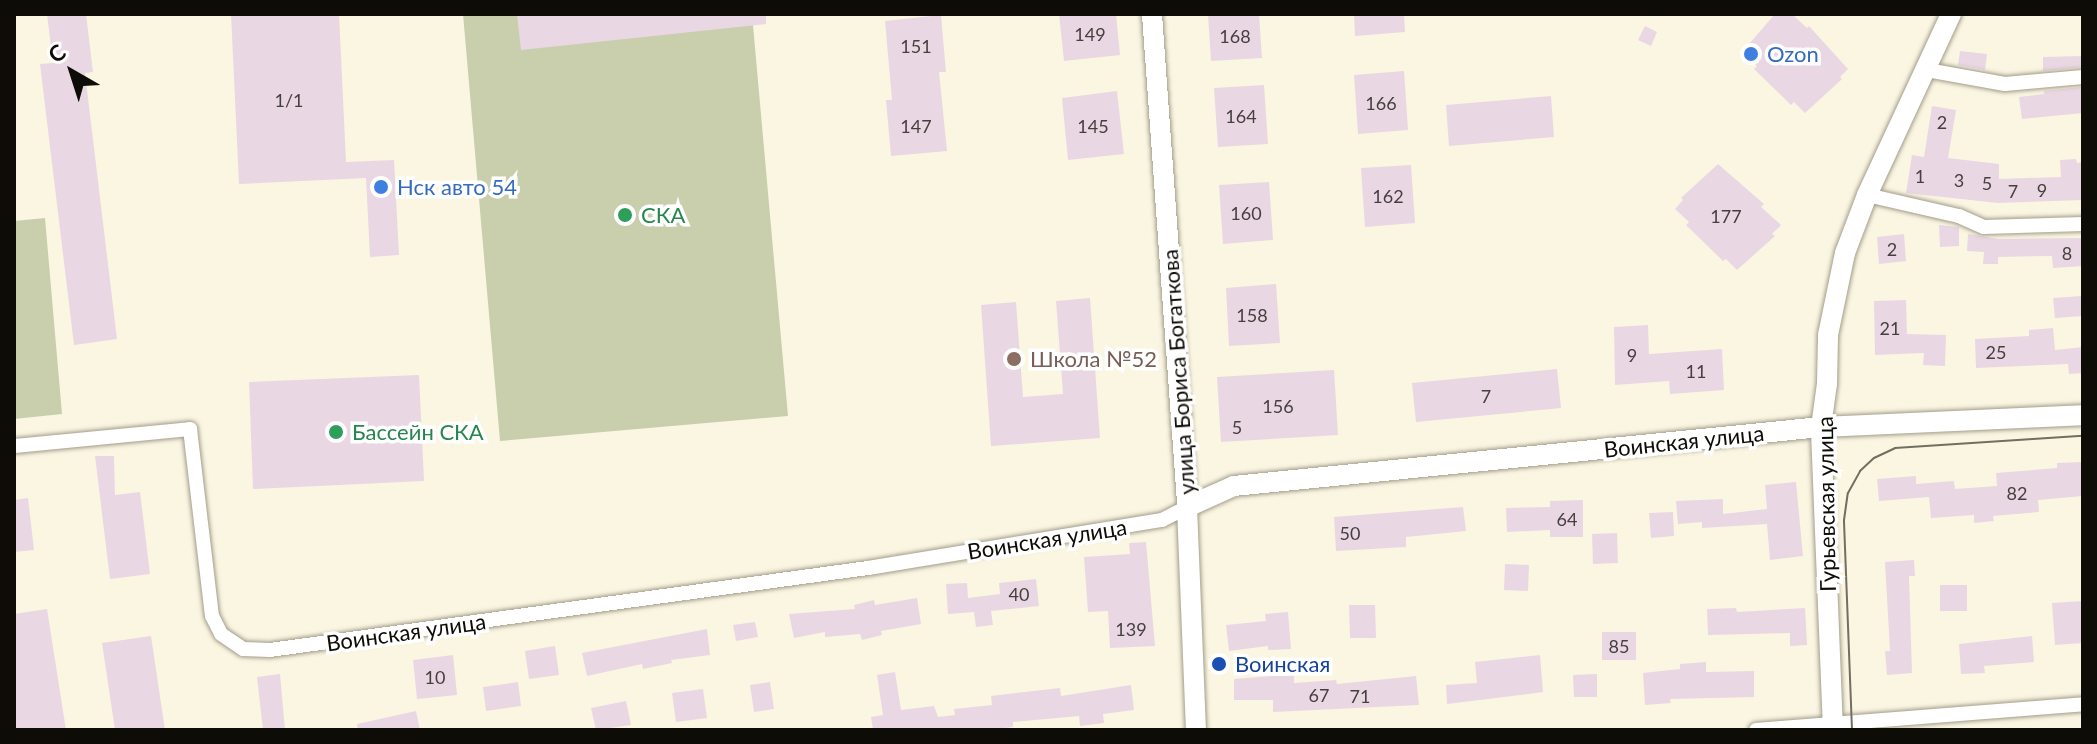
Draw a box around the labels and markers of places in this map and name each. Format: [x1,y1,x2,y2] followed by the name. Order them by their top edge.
[1767,41,1819,67] place label: Ozon
[1742,45,1760,63] marker: Ozon
[397,174,517,200] place label: Нск авто 54
[372,178,390,196] marker: Нск авто 54
[641,202,685,228] place label: СКА
[616,206,634,224] marker: СКА
[1030,346,1157,372] place label: Школа №52
[1005,350,1023,368] marker: Школа №52
[352,419,484,445] place label: Бассейн СКА
[327,423,345,441] marker: Бассейн СКА
[1235,651,1330,677] place label: Воинская
[1210,655,1228,673] marker: Воинская

